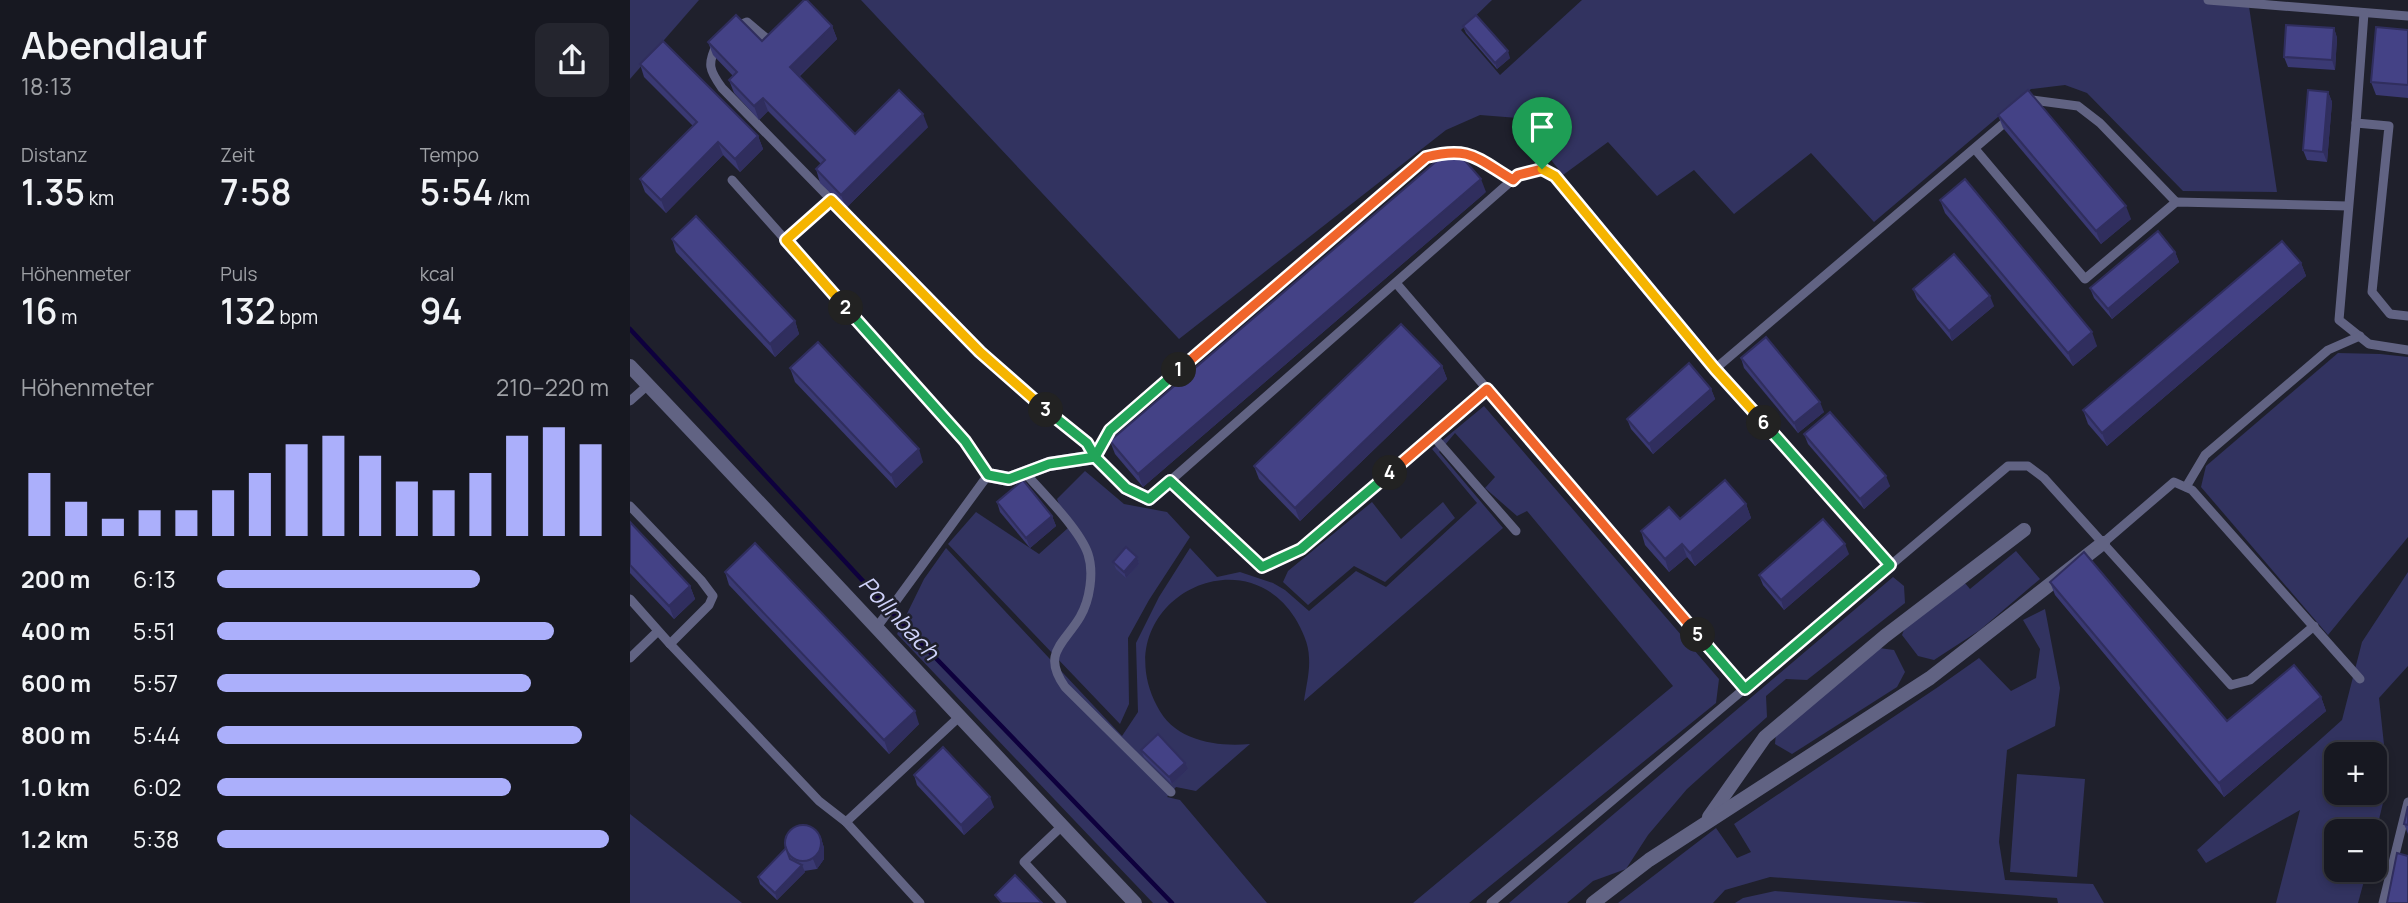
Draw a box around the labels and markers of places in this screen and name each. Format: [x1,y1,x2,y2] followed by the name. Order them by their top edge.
[1512,97,1572,169] pin
[828,290,864,326] pin: 2
[1162,352,1196,388] pin: 1
[1028,392,1064,428] pin: 3
[1746,406,1782,440] pin: 6
[1372,456,1408,490] pin: 4
[1680,618,1716,652] pin: 5

